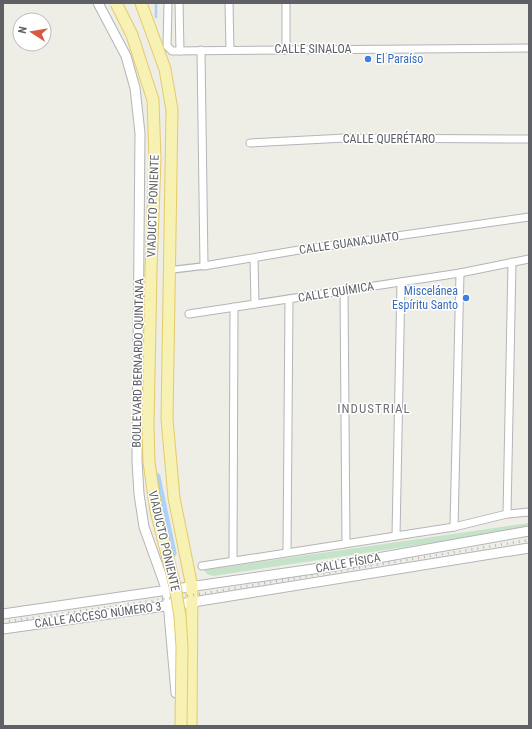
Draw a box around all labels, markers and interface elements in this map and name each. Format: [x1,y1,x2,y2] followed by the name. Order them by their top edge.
[12,12,52,52] north arrow
[16,25,30,35] text: N
[275,42,352,56] street label: CALLE SINALOA
[376,52,423,66] place label: El Paraíso
[363,54,373,64] marker: El Paraíso
[343,131,435,146] street label: CALLE QUERÉTARO
[144,154,162,258] street label: VIADUCTO PONIENTE
[298,229,400,257] street label: CALLE GUANAJUATO
[130,278,146,448] street label: BOULEVARD BERNARDO QUINTANA
[297,278,375,305] street label: CALLE QUÍMICA
[392,284,458,312] place label: Miscelánea Espíritu Santo
[461,293,471,303] marker: Miscelánea Espíritu Santo
[337,401,411,416] district label: INDUSTRIAL
[146,489,182,593] street label: VIADUCTO PONIENTE
[314,549,382,576] street label: CALLE FÍSICA
[34,598,162,631] street label: CALLE ACCESO NÚMERO 3

